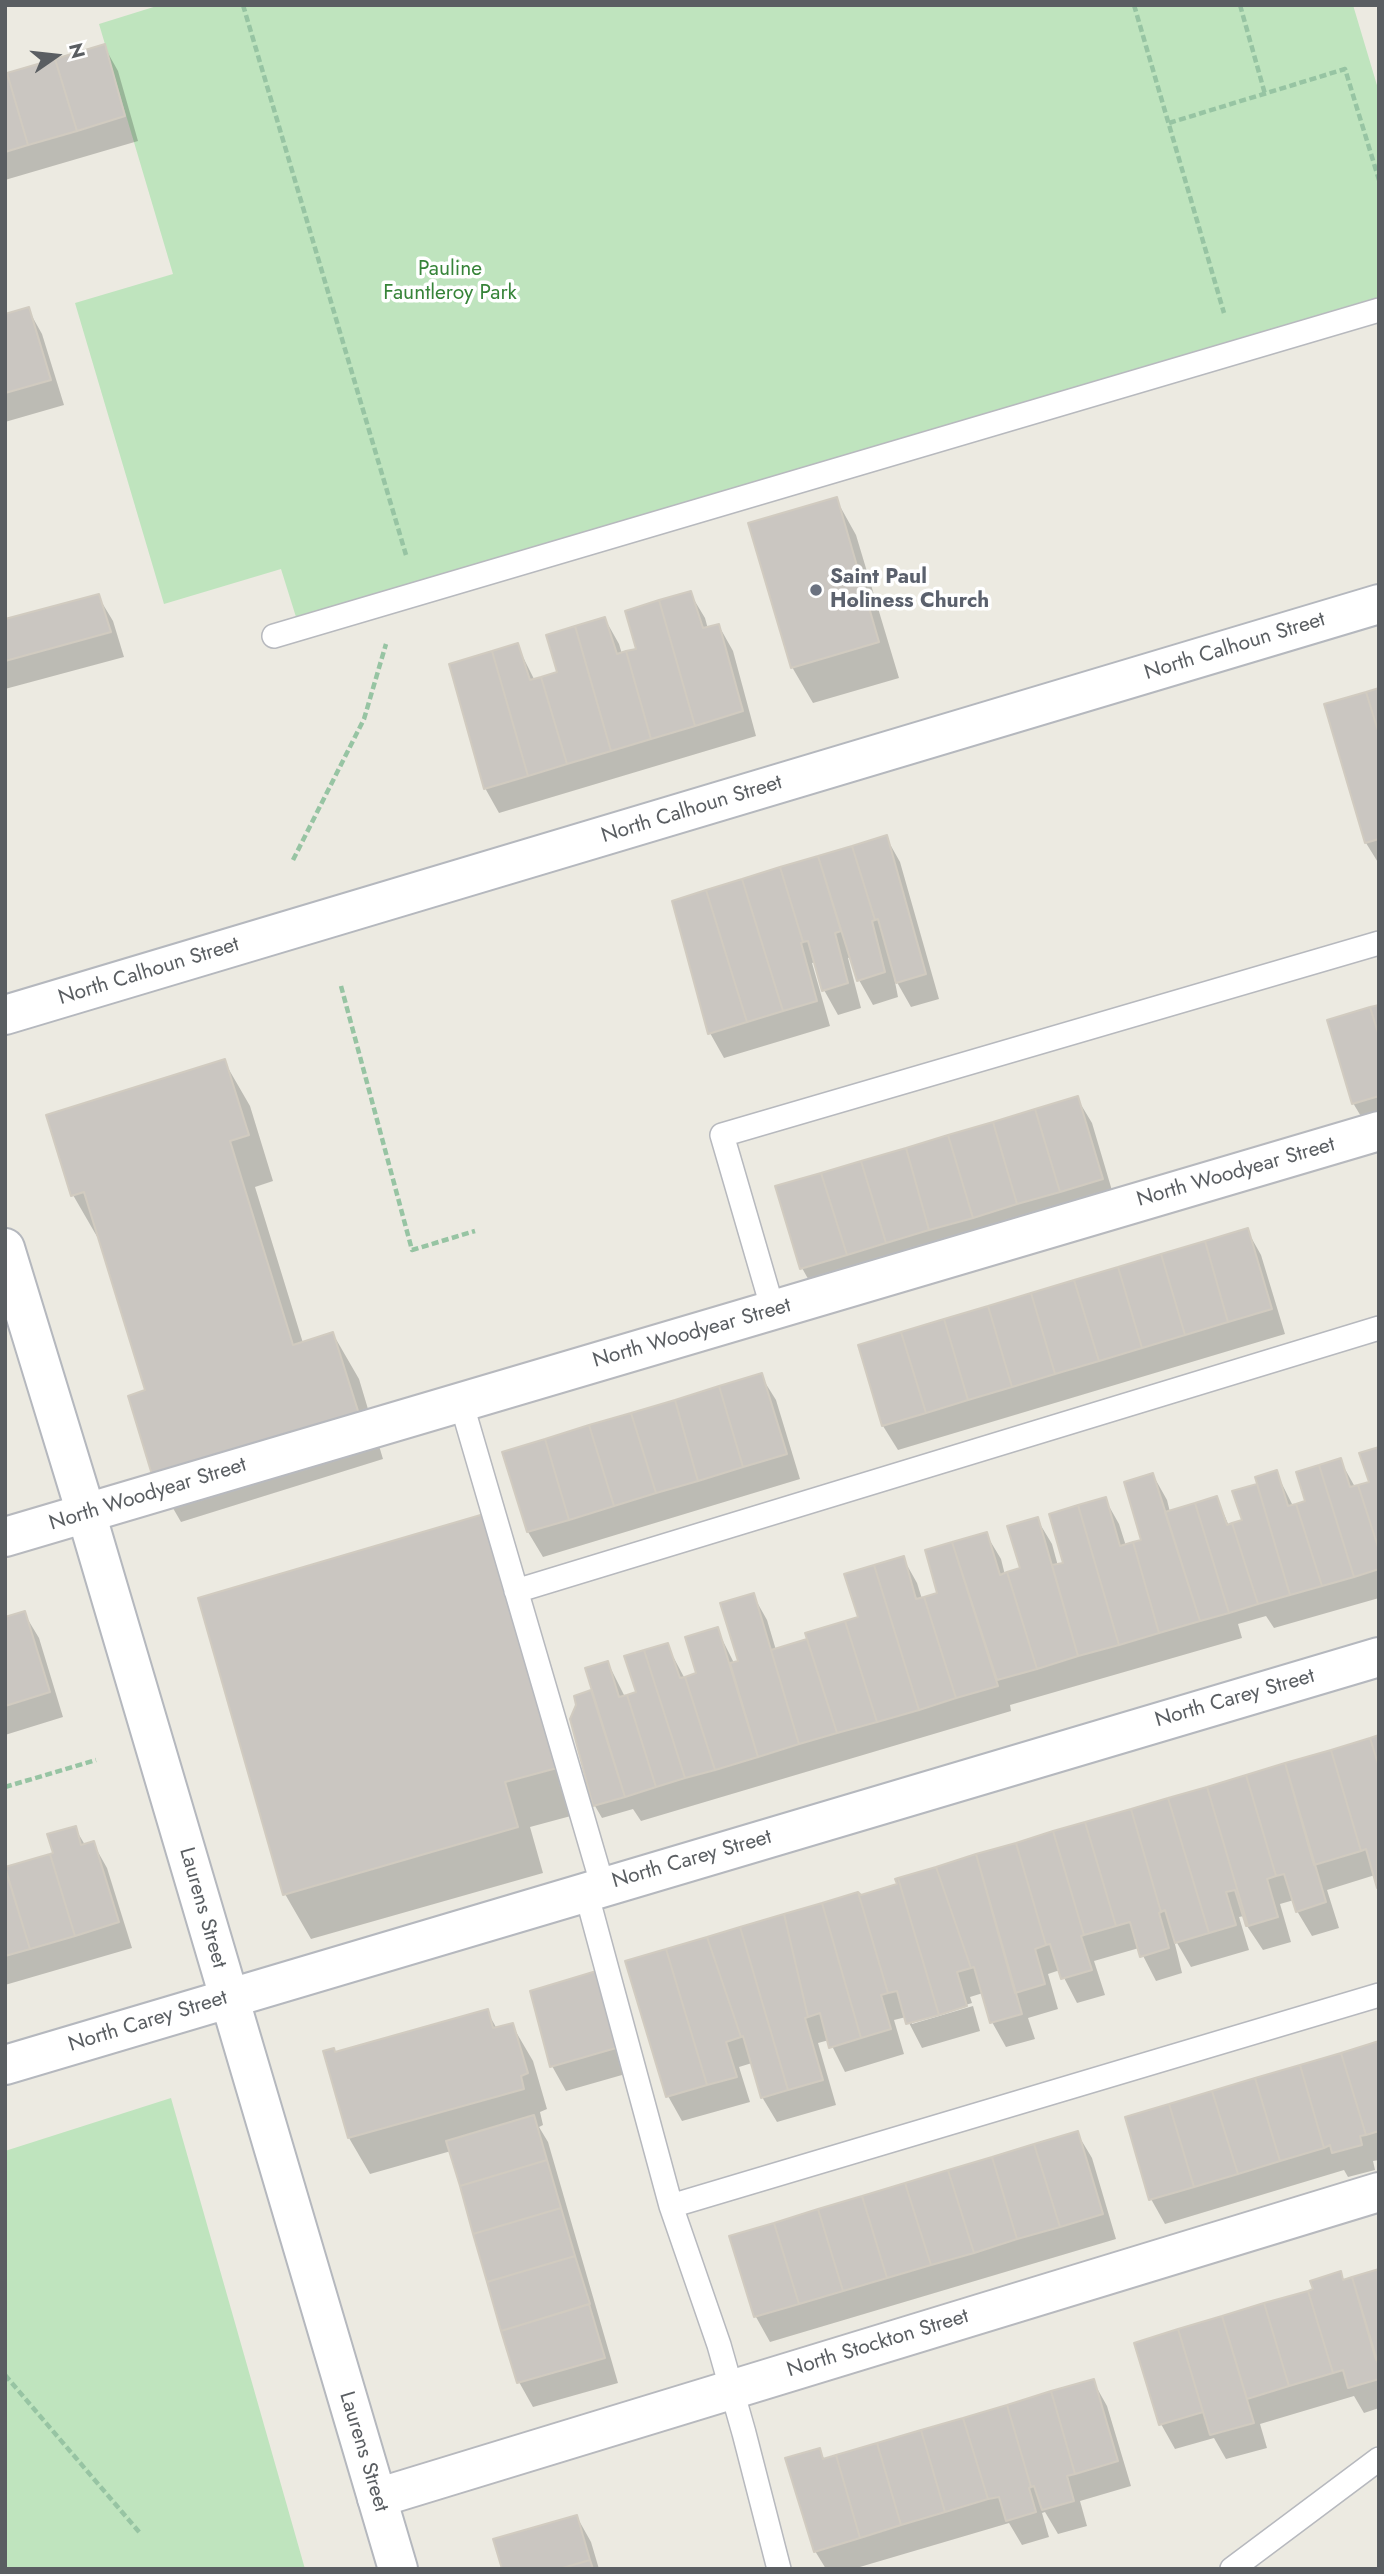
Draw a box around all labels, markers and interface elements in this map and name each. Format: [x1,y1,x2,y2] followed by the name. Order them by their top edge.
[21,21,91,91] north arrow
[62,40,92,61] text: N
[383,257,517,307] park label: Pauline Fauntleroy Park
[830,565,989,615] place label: Saint Paul Holiness Church
[808,582,824,598] marker: Saint Paul Holiness Church
[1142,608,1328,686] street label: North Calhoun Street
[599,771,785,849] street label: North Calhoun Street
[56,933,242,1011] street label: North Calhoun Street
[1134,1133,1338,1213] street label: North Woodyear Street
[590,1294,794,1374] street label: North Woodyear Street
[46,1453,250,1537] street label: North Woodyear Street
[1152,1664,1318,1734] street label: North Carey Street
[609,1825,775,1895] street label: North Carey Street
[173,1845,231,1971] street label: Laurens Street
[66,1986,230,2058] street label: North Carey Street
[784,2304,972,2384] street label: North Stockton Street
[333,2389,393,2515] street label: Laurens Street

